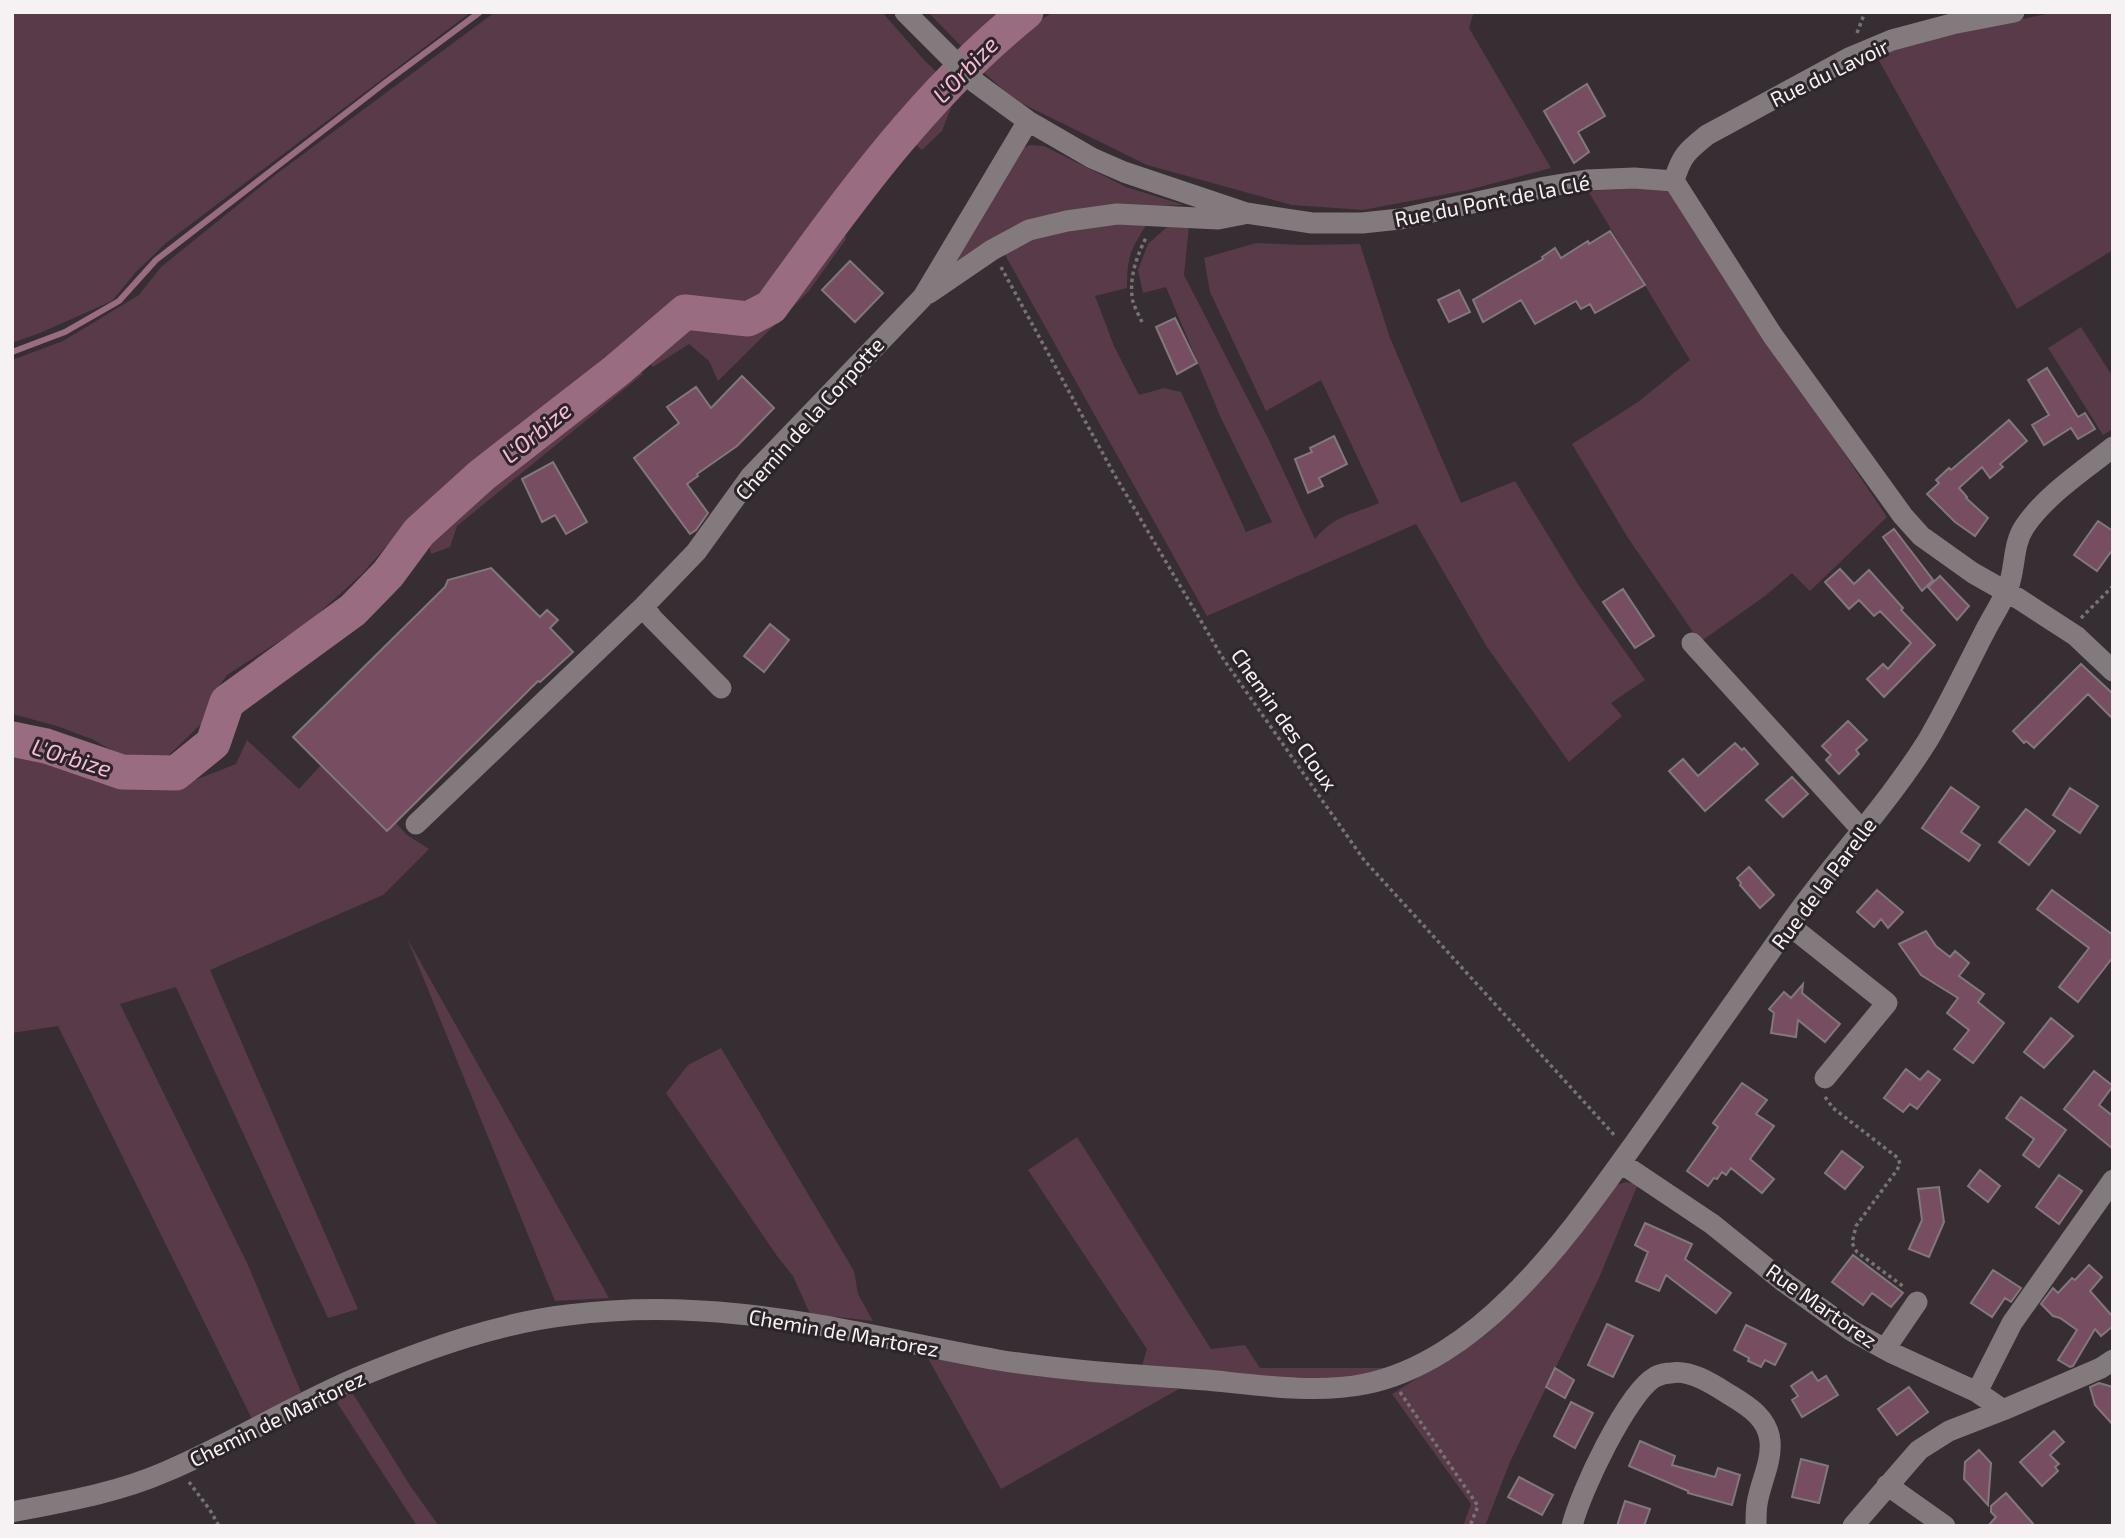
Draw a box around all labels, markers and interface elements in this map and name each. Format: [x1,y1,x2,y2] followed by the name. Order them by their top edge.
[927,30,1003,108] water label: L'Orbize
[1766,32,1893,111] street label: Rue du Lavoir
[1392,169,1592,231] street label: Rue du Pont de la Clé
[729,332,889,504] street label: Chemin de la Corpotte
[495,395,577,469] water label: L'Orbize
[1227,643,1343,795] street label: Chemin des Cloux
[29,732,115,782] water label: L'Orbize
[1765,812,1881,954] street label: Rue de la Parelle
[1762,1258,1882,1352] street label: Rue Martorez
[747,1303,941,1361] street label: Chemin de Martorez
[185,1365,369,1471] street label: Chemin de Martorez

